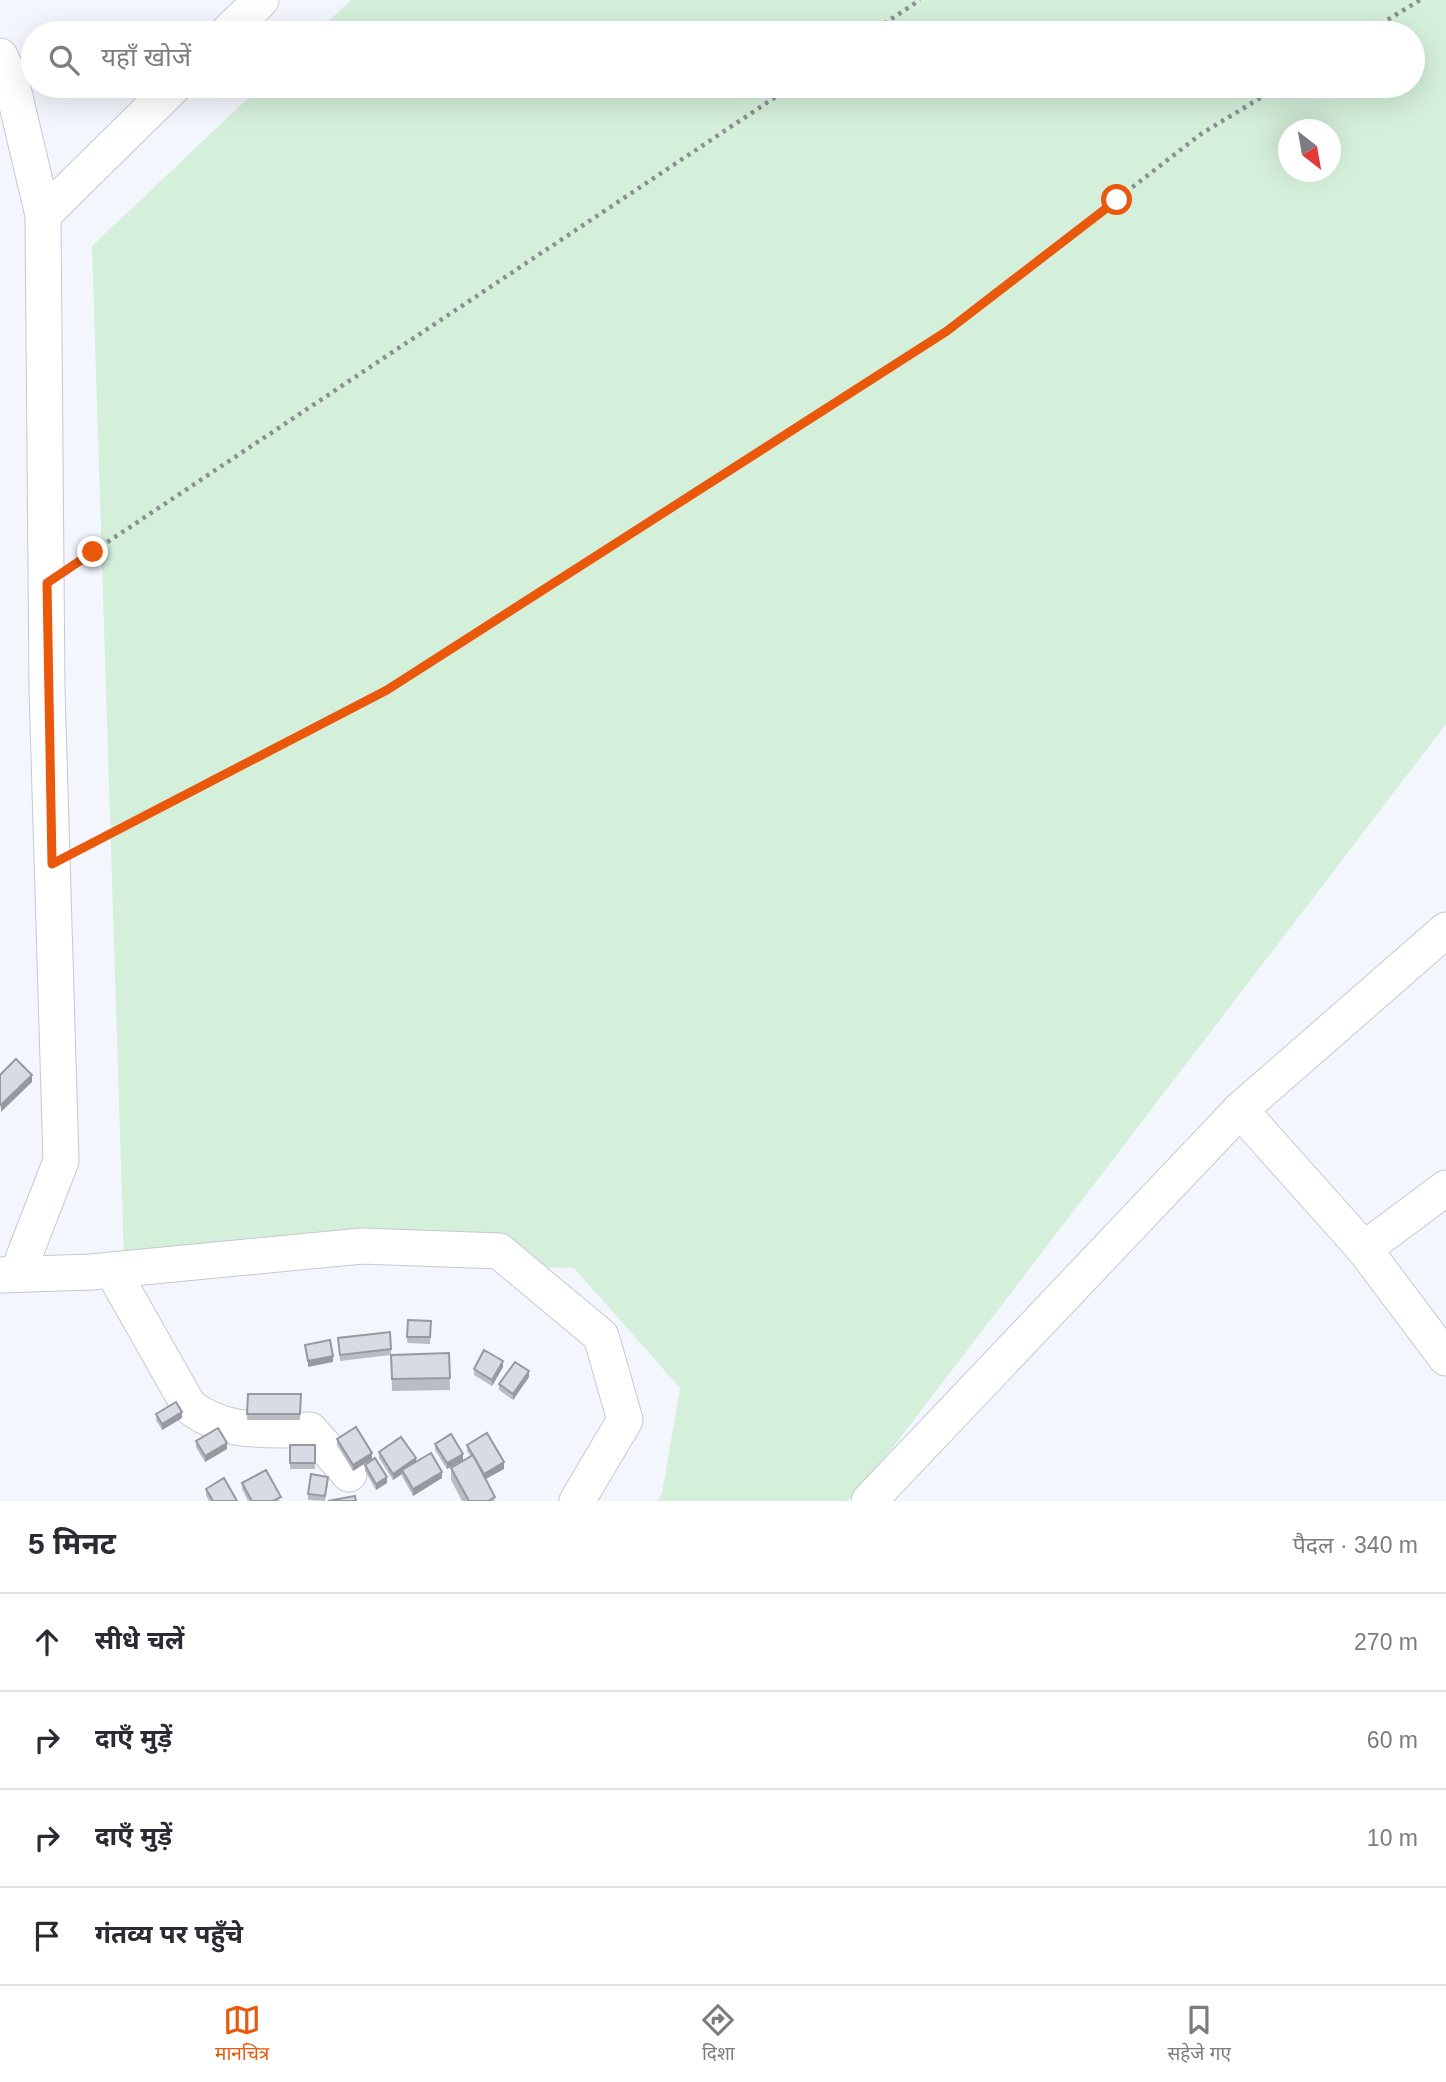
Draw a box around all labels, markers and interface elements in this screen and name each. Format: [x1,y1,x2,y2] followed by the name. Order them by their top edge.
[21,21,1425,98] search box
[45,41,83,79] icon: search
[101,42,191,72] text: यहाँ खोजें
[1278,119,1341,182] north arrow
[1101,184,1132,215] route start
[77,536,108,567] route end
[28,1527,116,1560] text: 5 मिनट
[1293,1532,1418,1558] text: पैदल · 340 m
[28,1623,66,1661] icon: ahead
[95,1625,184,1655] text: सीधे चलें
[1354,1629,1418,1655] text: 270 m
[28,1721,66,1759] icon: right
[95,1723,172,1753] text: दाएँ मुड़ें
[1367,1727,1418,1753] text: 60 m
[28,1819,66,1857] icon: right
[95,1821,172,1851] text: दाएँ मुड़ें
[1367,1825,1418,1851] text: 10 m
[28,1917,66,1955] icon: arrive
[95,1919,243,1949] text: गंतव्य पर पहुँचे
[215,2001,269,2068] tab: मानचित्र
[699,2001,737,2068] tab: दिशा
[1167,2001,1231,2068] tab: सहेजे गए

